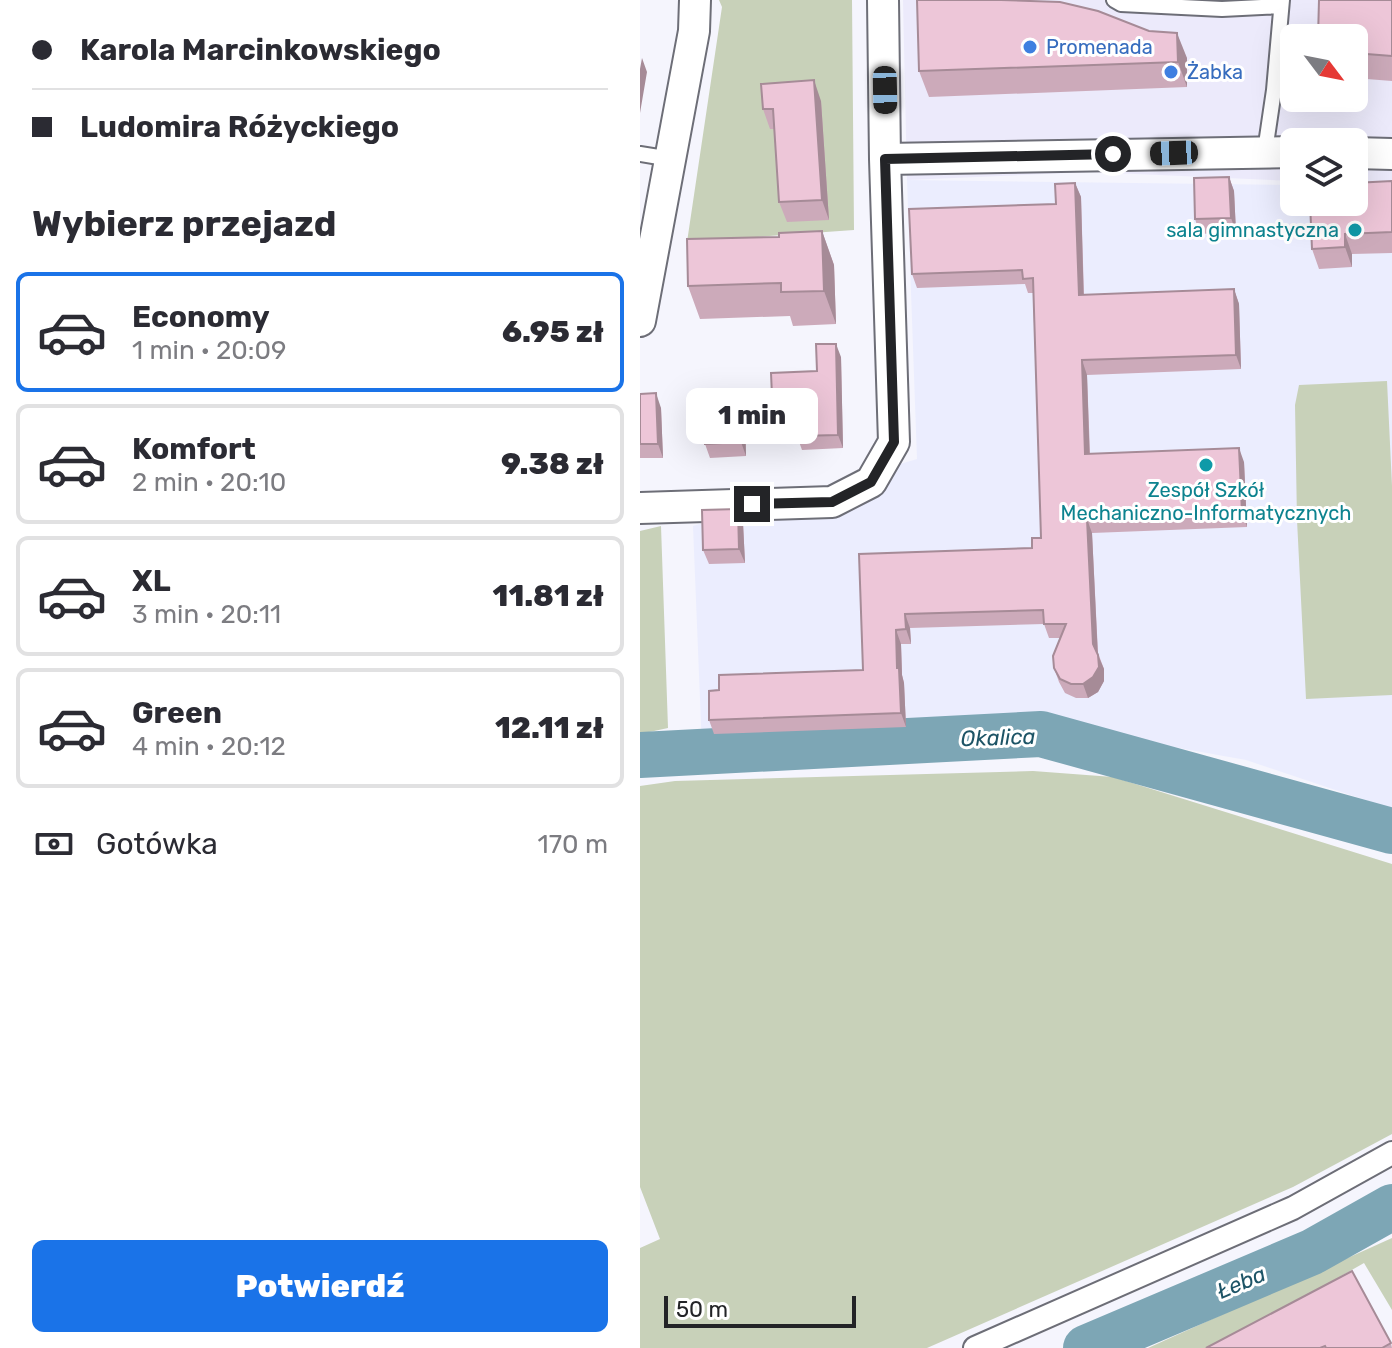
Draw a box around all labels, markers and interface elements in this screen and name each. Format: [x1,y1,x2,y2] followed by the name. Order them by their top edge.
[1280,24,1368,112] north arrow
[1280,24,1368,216] map controls
[80,32,441,68] text: Karola Marcinkowskiego
[1046,35,1153,59] place label: Promenada
[1021,38,1039,56] marker: Promenada
[1187,60,1243,84] place label: Żabka
[1162,63,1180,81] marker: Żabka
[873,66,897,114] car
[80,109,399,145] text: Ludomira Różyckiego
[1280,128,1368,216] button: layers
[1095,136,1131,172] route start
[1150,140,1198,166] car
[32,202,337,245] text: Wybierz przejazd
[1166,218,1339,242] place label: sala gimnastyczna
[1346,221,1364,239] marker: sala gimnastyczna
[36,296,108,368] icon: car
[132,299,270,335] text: Economy
[502,314,604,350] text: 6.95 zł
[132,335,286,366] text: 1 min · 20:09
[686,388,818,444] callout: 1 min
[718,400,786,431] text: 1 min
[36,428,108,500] icon: car
[132,431,256,467] text: Komfort
[501,446,604,482] text: 9.38 zł
[1197,456,1215,474] marker: Zespół Szkół Mechaniczno-Informatycznych
[132,467,286,498] text: 2 min · 20:10
[1061,478,1351,525] place label: Zespół Szkół Mechaniczno-Informatycznych
[734,486,770,522] route end
[36,560,108,632] icon: car
[132,563,171,599] text: XL
[493,578,604,614] text: 11.81 zł
[132,599,281,630] text: 3 min · 20:11
[36,692,108,764] icon: car
[132,695,222,731] text: Green
[495,710,604,746] text: 12.11 zł
[960,723,1036,752] water label: Okalica
[132,731,286,762] text: 4 min · 20:12
[32,822,76,866] icon: cash
[96,826,218,862] text: Gotówka
[538,829,608,860] text: 170 m
[32,1240,608,1332] button: Potwierdź
[1213,1260,1270,1305] water label: Łeba
[664,1292,856,1328] scale bar
[676,1296,728,1323] text: 50 m

